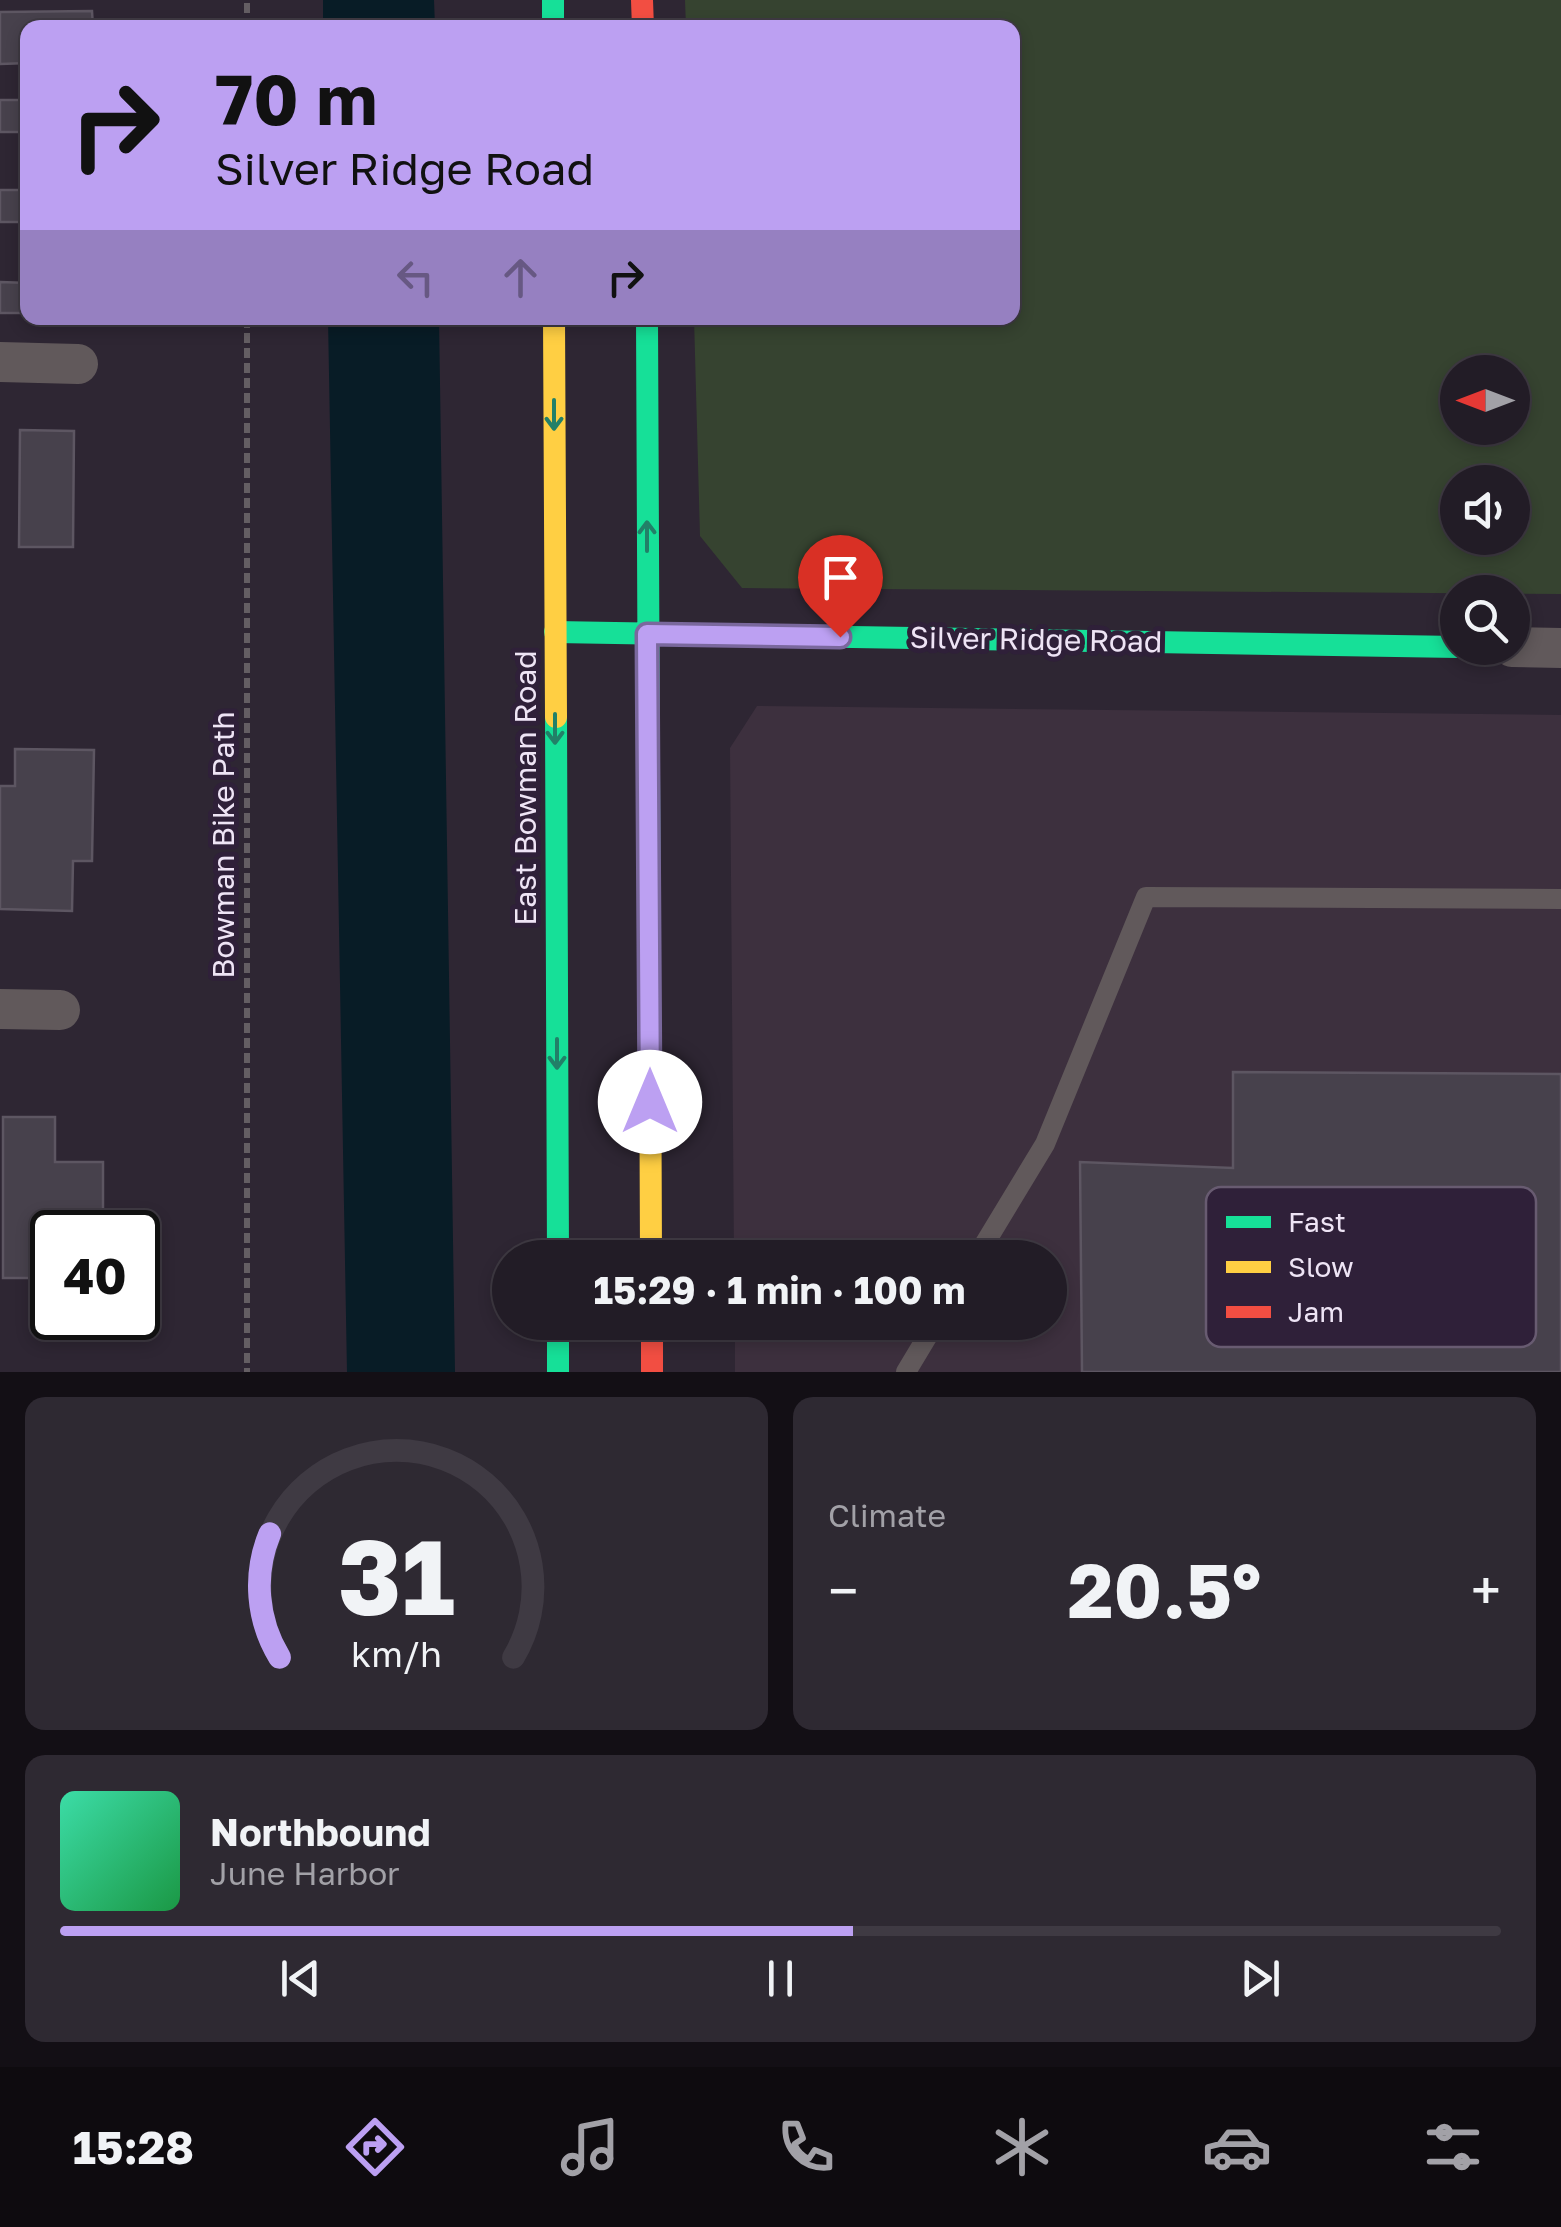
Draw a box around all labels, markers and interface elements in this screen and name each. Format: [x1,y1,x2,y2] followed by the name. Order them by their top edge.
[215,56,377,140] text: 70 m
[50,60,180,190] icon: right
[215,141,594,195] text: Silver Ridge Road
[388,250,443,305] icon: left
[493,250,548,305] icon: ahead
[598,250,653,305] icon: right
[1440,355,1530,445] north arrow
[1440,355,1530,665] map controls
[544,398,564,430] one-way arrow
[1440,465,1530,555] button: sound
[638,521,656,554] one-way arrow
[798,535,883,638] pin
[813,550,868,605] icon: arrive
[1440,575,1530,665] button: search
[909,619,1163,659] street label: Silver Ridge Road
[507,650,543,926] street label: East Bowman Road
[205,711,241,979] street label: Bowman Bike Path
[546,713,565,745] one-way arrow
[548,1038,566,1070] one-way arrow
[598,1050,702,1154] position arrow
[1206,1187,1536,1347] legend
[1288,1205,1346,1238] text: Fast
[30,1210,160,1340] speed limit sign: 40
[1288,1250,1354,1283] text: Slow
[594,1267,965,1312] text: 15:29 · 1 min · 100 m
[1288,1295,1344,1328] text: Jam
[828,1496,946,1534] text: Climate
[338,1513,455,1638] text: 31
[1068,1544,1261,1635] text: 20.5°
[828,1557,858,1623] text: −
[1471,1557,1501,1623] text: +
[351,1632,442,1675] text: km/h
[210,1809,431,1854] text: Northbound
[210,1854,400,1892] text: June Harbor
[273,1951,328,2006] icon: previous
[753,1951,808,2006] icon: pause
[1233,1951,1288,2006] icon: next
[340,2112,410,2182] icon: directions
[555,2112,625,2182] icon: music
[771,2112,841,2182] icon: phone
[987,2112,1057,2182] icon: climate
[1202,2112,1272,2182] icon: car
[1418,2112,1488,2182] icon: filters
[73,2120,194,2174] text: 15:28

